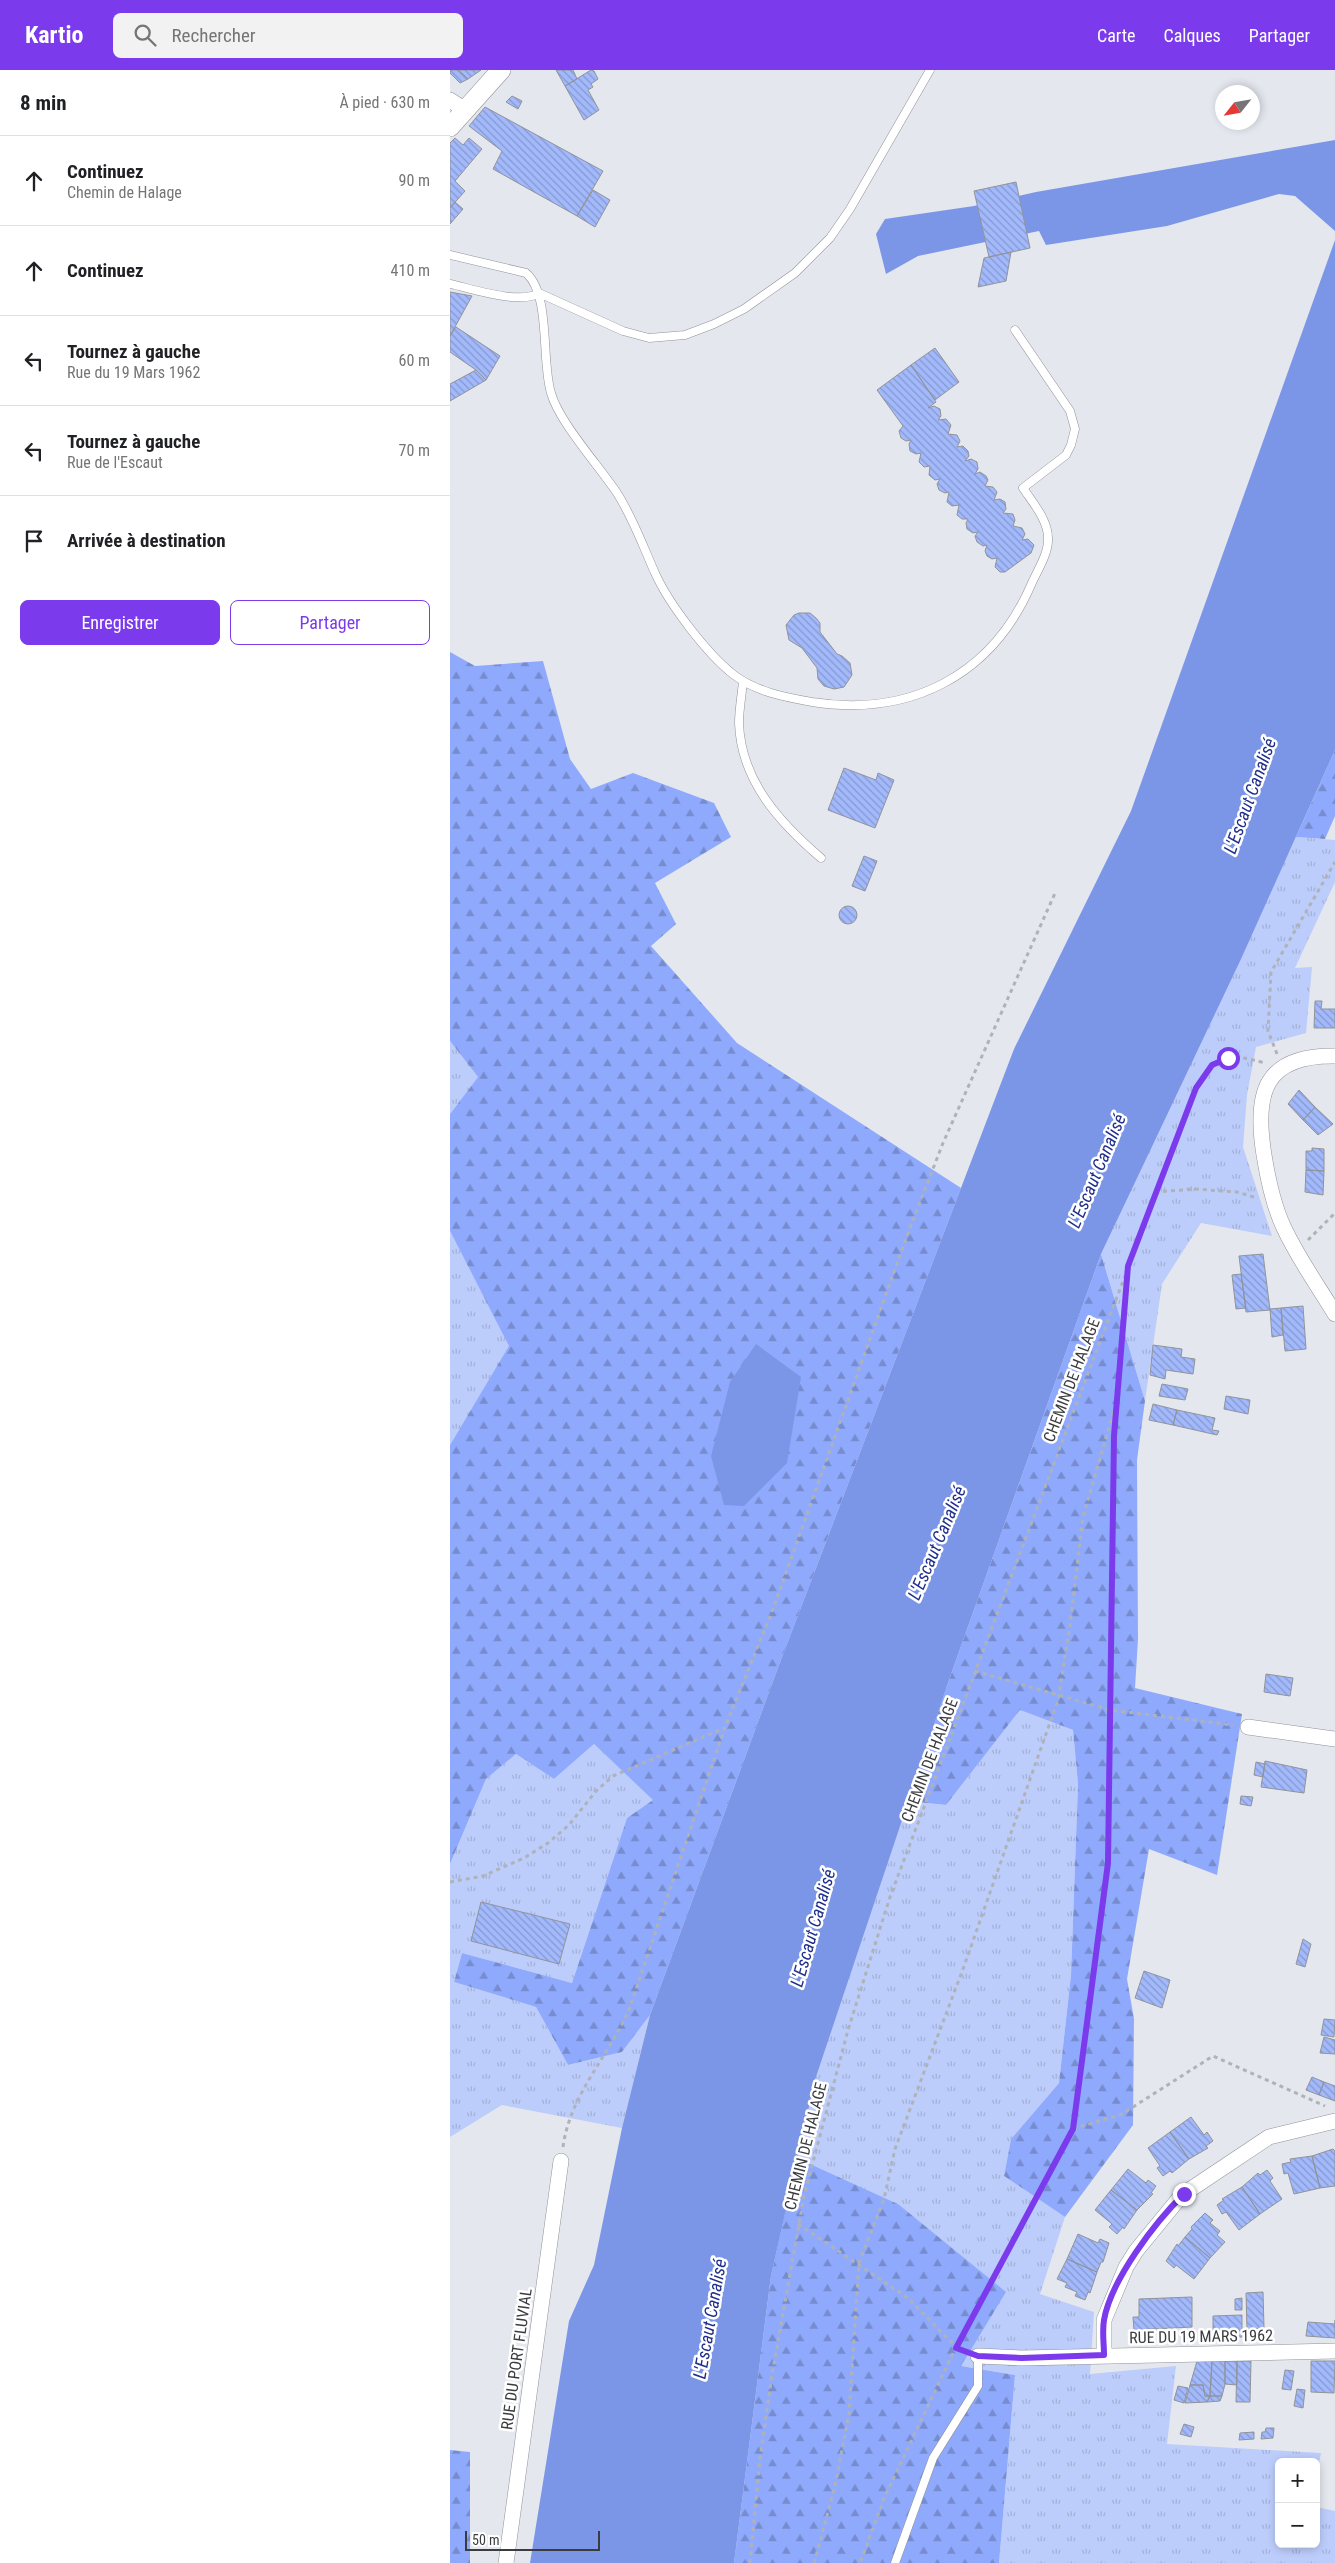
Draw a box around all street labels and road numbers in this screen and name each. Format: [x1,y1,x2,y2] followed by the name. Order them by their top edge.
[1039,1316,1104,1445] street label: CHEMIN DE HALAGE
[897,1696,962,1825] street label: CHEMIN DE HALAGE
[780,2080,831,2212] street label: CHEMIN DE HALAGE
[497,2287,536,2431] street label: RUE DU PORT FLUVIAL
[1129,2326,1273,2347] street label: RUE DU 19 MARS 1962

